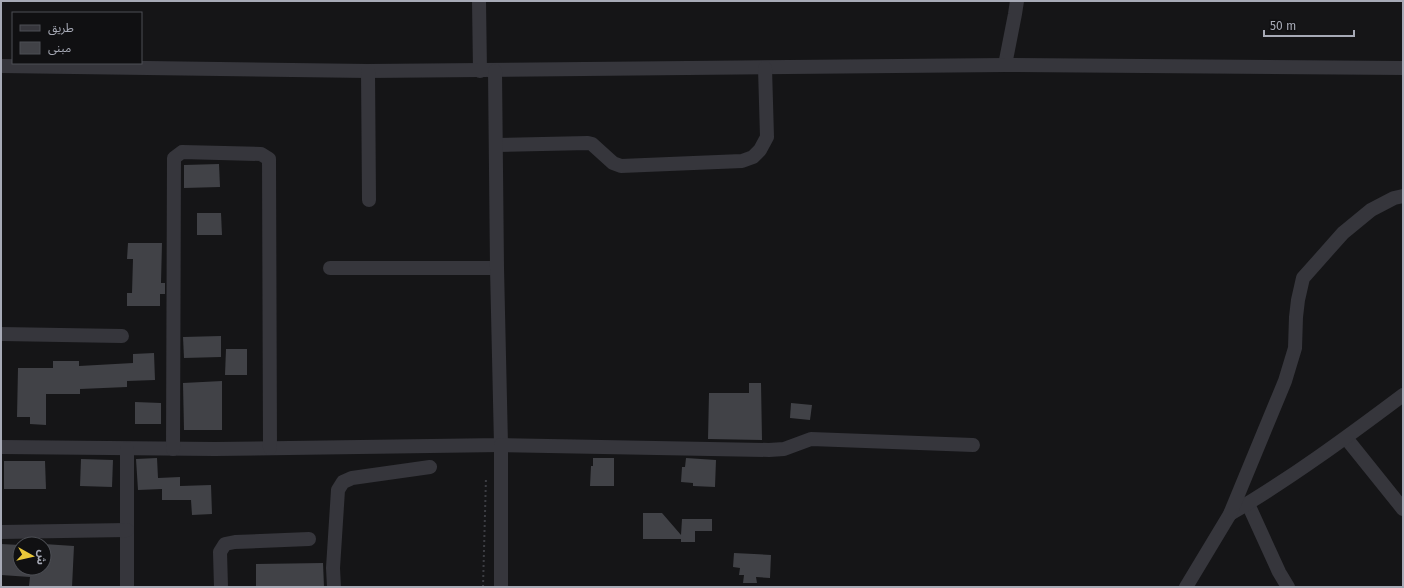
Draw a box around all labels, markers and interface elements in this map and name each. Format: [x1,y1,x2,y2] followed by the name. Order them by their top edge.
[12,12,142,64] legend
[1264,12,1354,38] scale bar
[1270,19,1296,33] text: 50 m
[48,21,74,36] text: طريق
[48,41,71,55] text: مبنى
[12,536,52,576] north arrow
[34,549,49,566] text: ش

